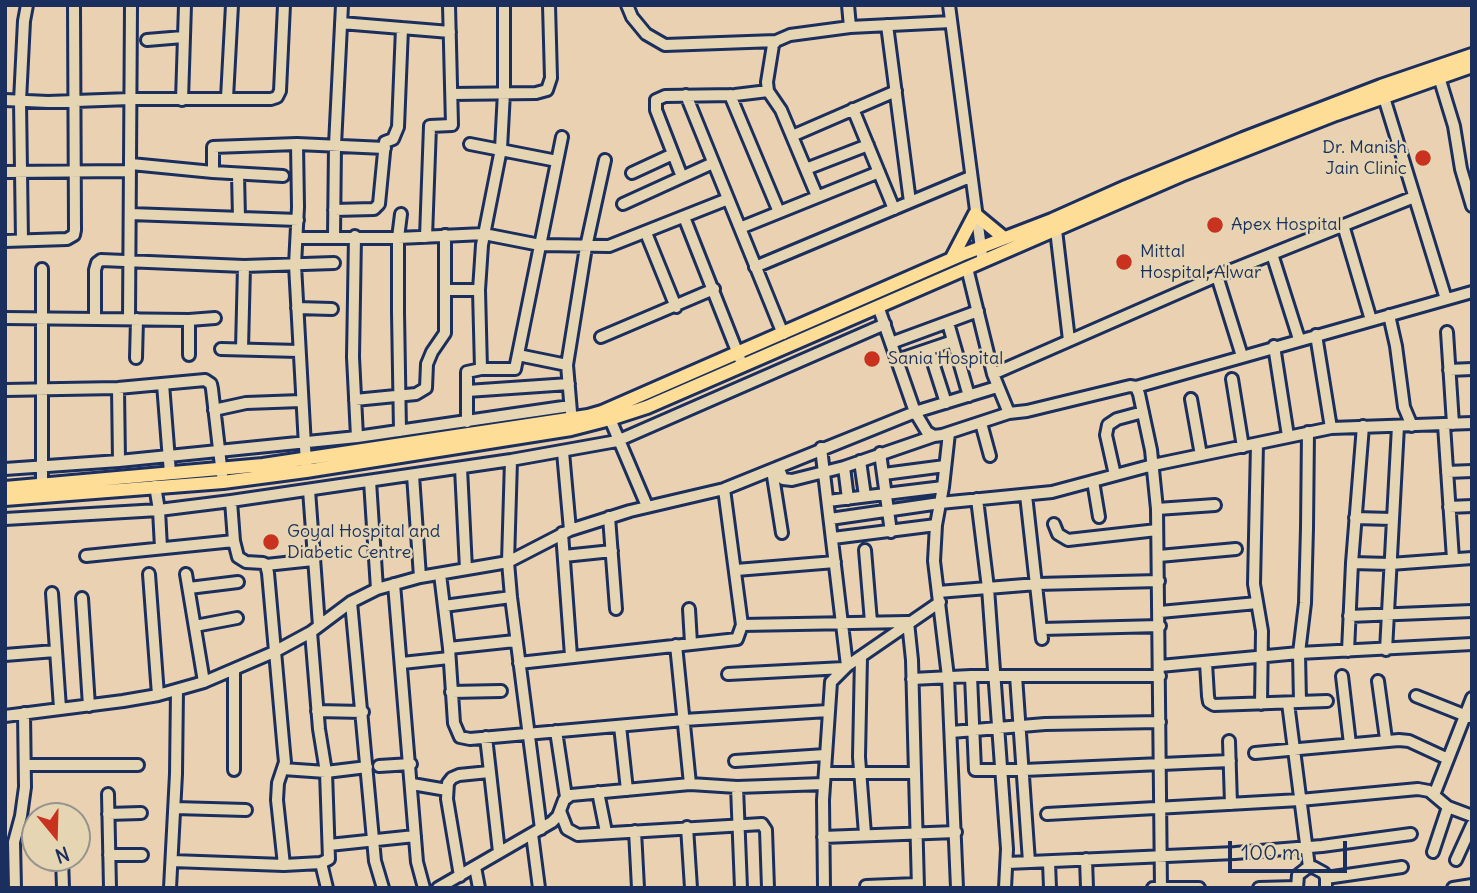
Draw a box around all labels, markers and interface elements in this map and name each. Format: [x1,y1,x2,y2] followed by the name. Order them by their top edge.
[1322,137,1407,180] place label: Dr. Manish Jain Clinic
[1413,148,1433,168] marker: Dr. Manish Jain Clinic
[1231,214,1342,236] place label: Apex Hospital
[1205,215,1225,235] marker: Apex Hospital
[1140,241,1261,284] place label: Mittal Hospital, Alwar
[1114,252,1134,272] marker: Mittal Hospital, Alwar
[888,348,1003,370] place label: Sania Hospital
[862,349,882,369] marker: Sania Hospital
[287,521,440,564] place label: Goyal Hospital and Diabetic Centre
[261,532,281,552] marker: Goyal Hospital and Diabetic Centre
[21,802,91,872] north arrow
[1232,826,1351,870] scale bar
[1241,839,1300,866] text: 100 m
[52,841,72,868] text: N

